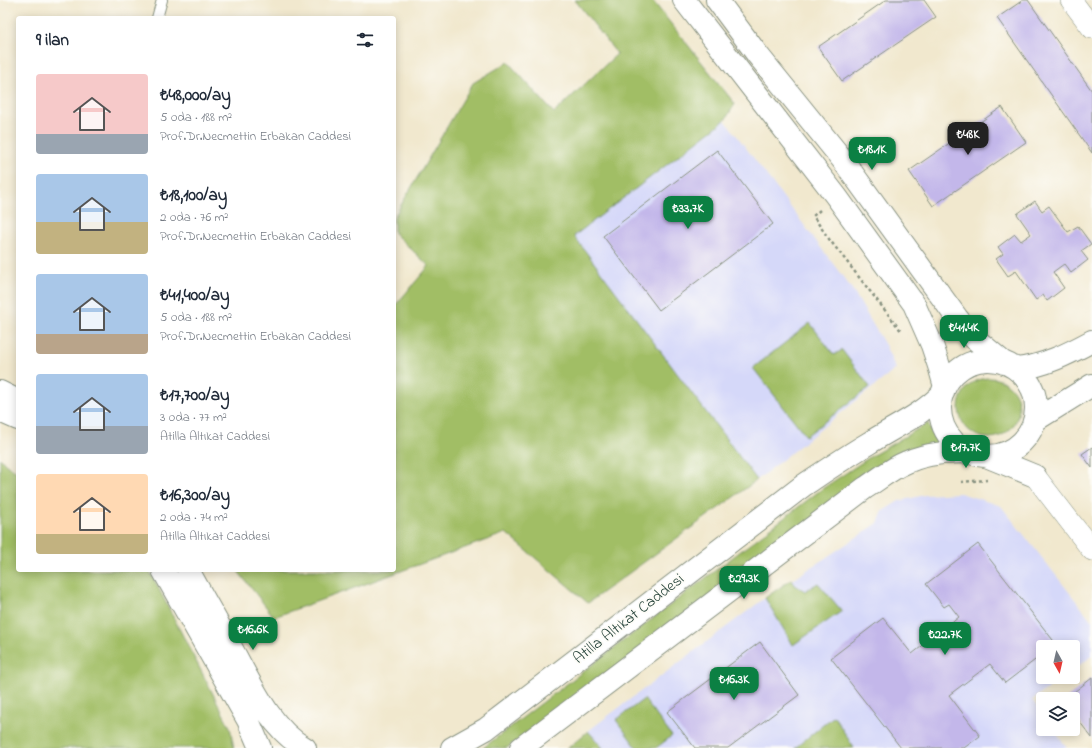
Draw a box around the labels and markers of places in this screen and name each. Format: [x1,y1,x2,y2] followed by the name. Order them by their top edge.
[944,122,992,156] pin: ₺48K
[839,137,905,171] pin: ₺18.1K
[655,196,721,230] pin: ₺33.7K
[931,315,997,349] pin: ₺41.4K
[933,435,999,469] pin: ₺17.7K
[711,566,777,600] pin: ₺29.3K
[220,617,286,651] pin: ₺16.6K
[912,622,978,656] pin: ₺22.7K
[701,667,767,701] pin: ₺16.3K

